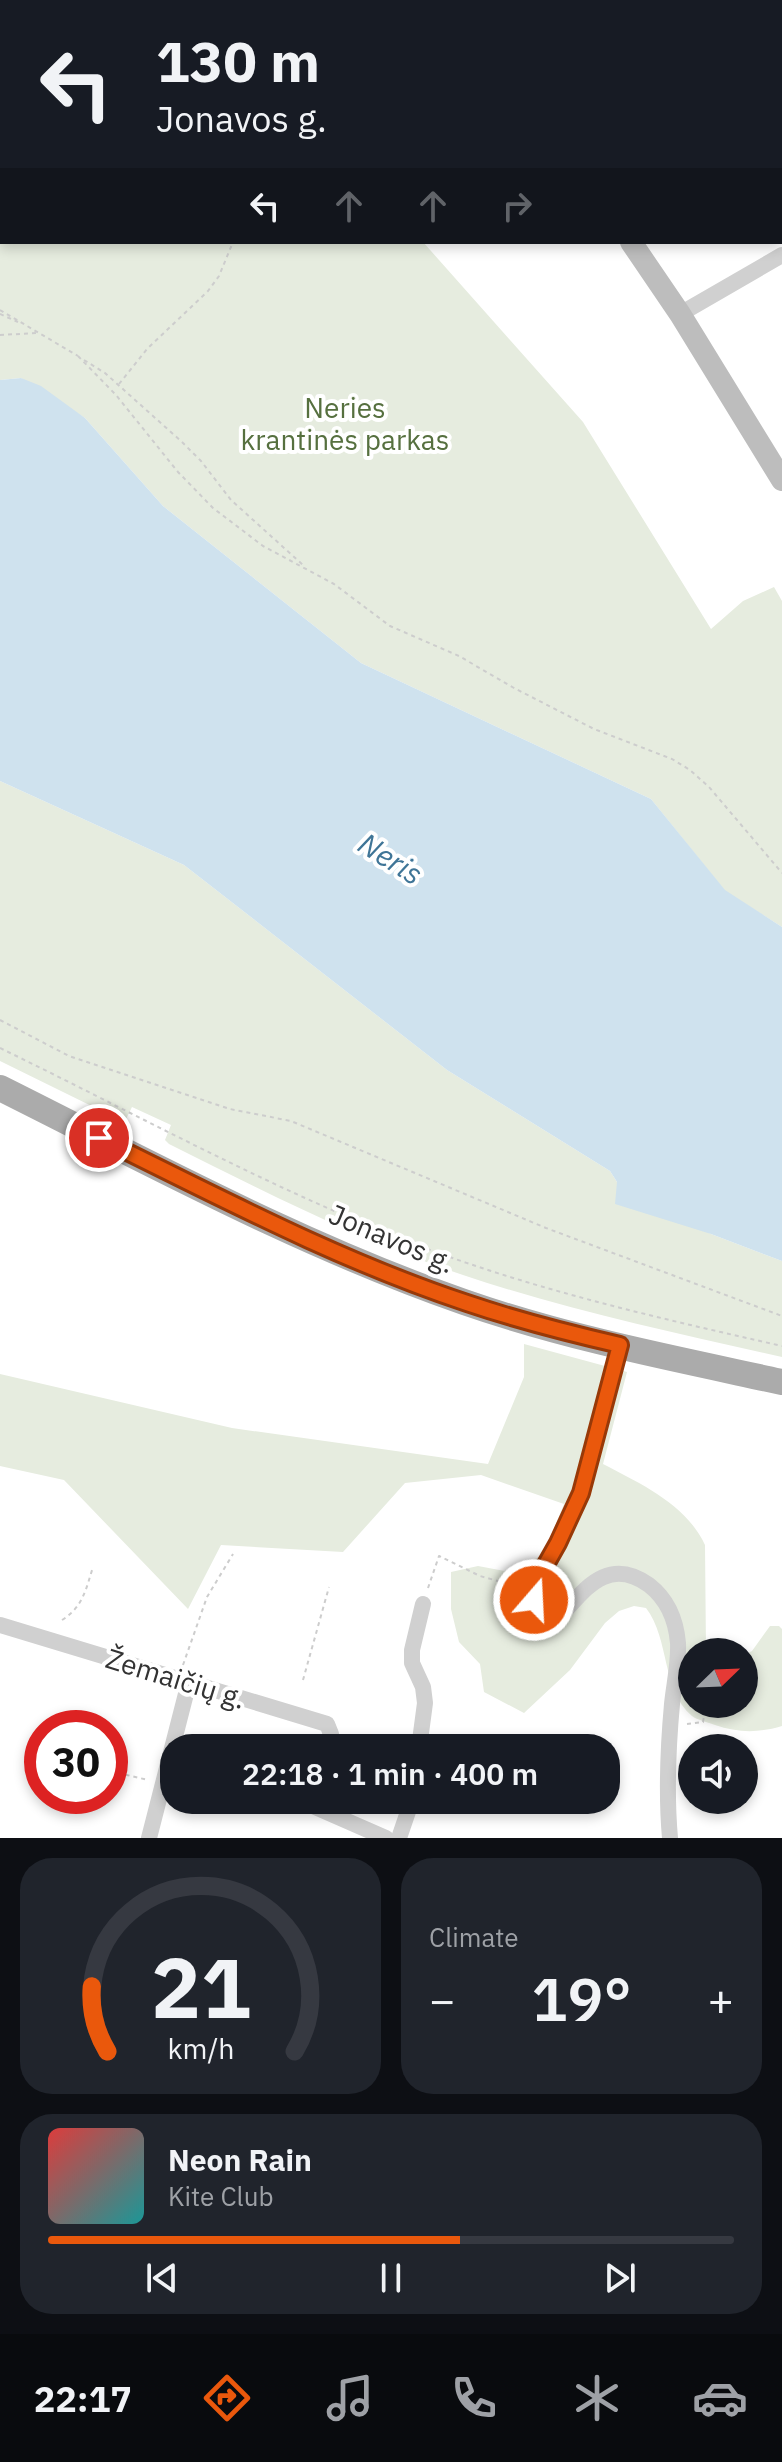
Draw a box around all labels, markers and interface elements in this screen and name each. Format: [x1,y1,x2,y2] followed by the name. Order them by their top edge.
[156,25,320,97] text: 130 m
[24,32,128,136] icon: left
[156,95,327,142] text: Jonavos g.
[243,184,287,228] icon: left
[327,184,371,228] icon: ahead
[411,184,455,228] icon: ahead
[495,184,539,228] icon: right
[241,389,449,458] park label: Neries krantinės parkas
[351,823,431,893] water label: Neris
[65,1104,133,1172] pin
[77,1116,121,1160] icon: arrive
[324,1195,460,1281] street label: Jonavos g.
[492,1558,576,1642] position arrow
[678,1638,758,1718] north arrow
[678,1638,758,1814] map controls
[102,1639,250,1717] street label: Žemaičių g.
[24,1710,128,1814] speed limit sign: 30
[678,1734,758,1814] button: sound
[242,1754,538,1793] text: 22:18 · 1 min · 400 m
[429,1920,519,1954] text: Climate
[151,1933,250,2041] text: 21
[531,1959,632,2038] text: 19°
[429,1971,455,2028] text: −
[708,1971,734,2028] text: +
[167,2030,234,2067] text: km/h
[168,2140,312,2179] text: Neon Rain
[168,2179,273,2213] text: Kite Club
[140,2256,184,2300] icon: previous
[369,2256,413,2300] icon: pause
[598,2256,642,2300] icon: next
[199,2370,255,2426] icon: directions
[322,2370,378,2426] icon: music
[446,2370,502,2426] icon: phone
[569,2370,625,2426] icon: climate
[692,2370,748,2426] icon: car
[34,2375,132,2422] text: 22:17

